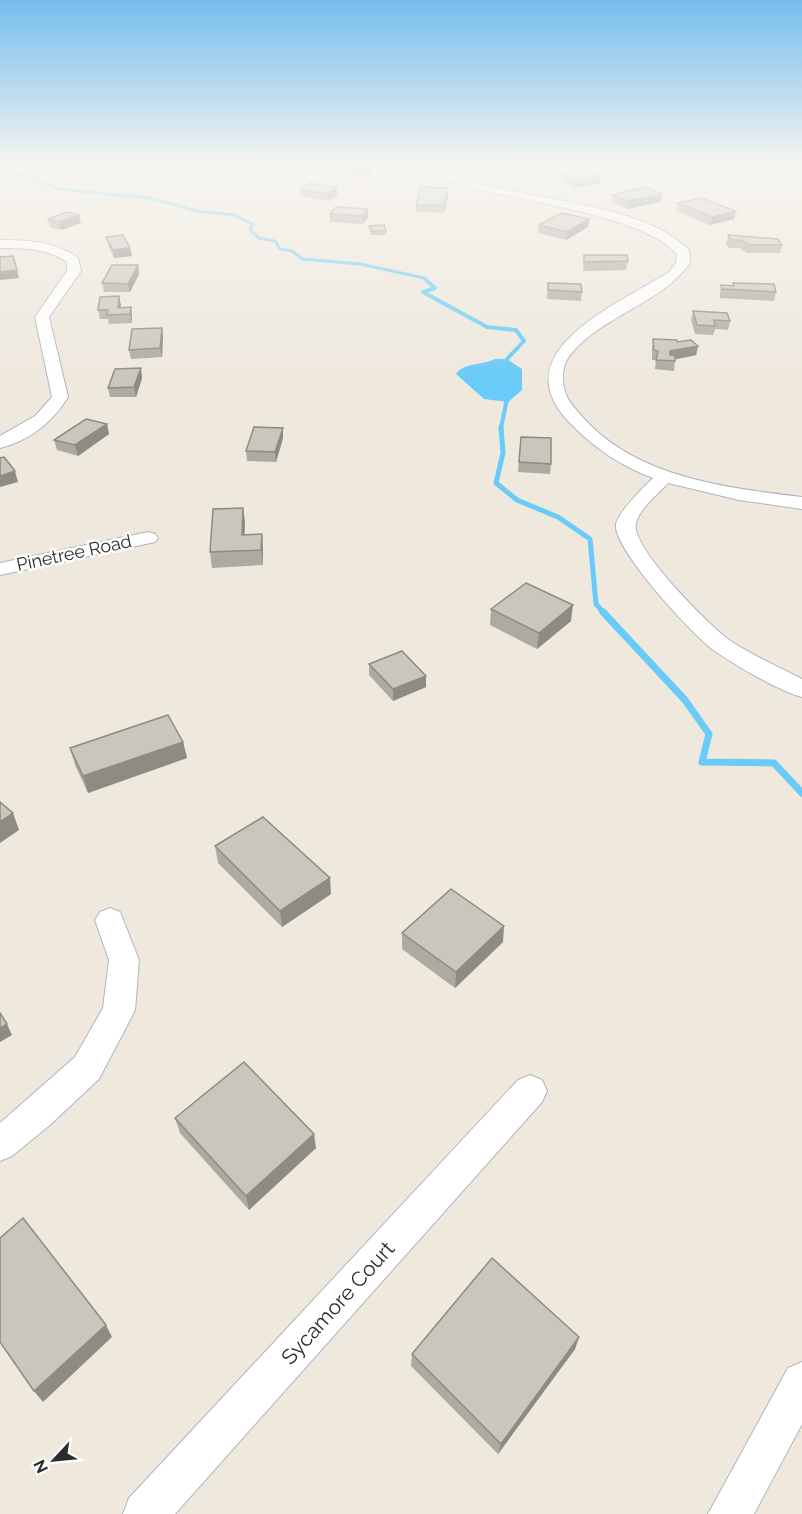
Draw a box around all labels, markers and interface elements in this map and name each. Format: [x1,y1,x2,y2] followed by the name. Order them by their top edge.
[14,530,133,575] street label: Pinetree Road
[276,1236,399,1369] street label: Sycamore Court
[24,1430,84,1490] north arrow
[30,1457,52,1476] text: N

